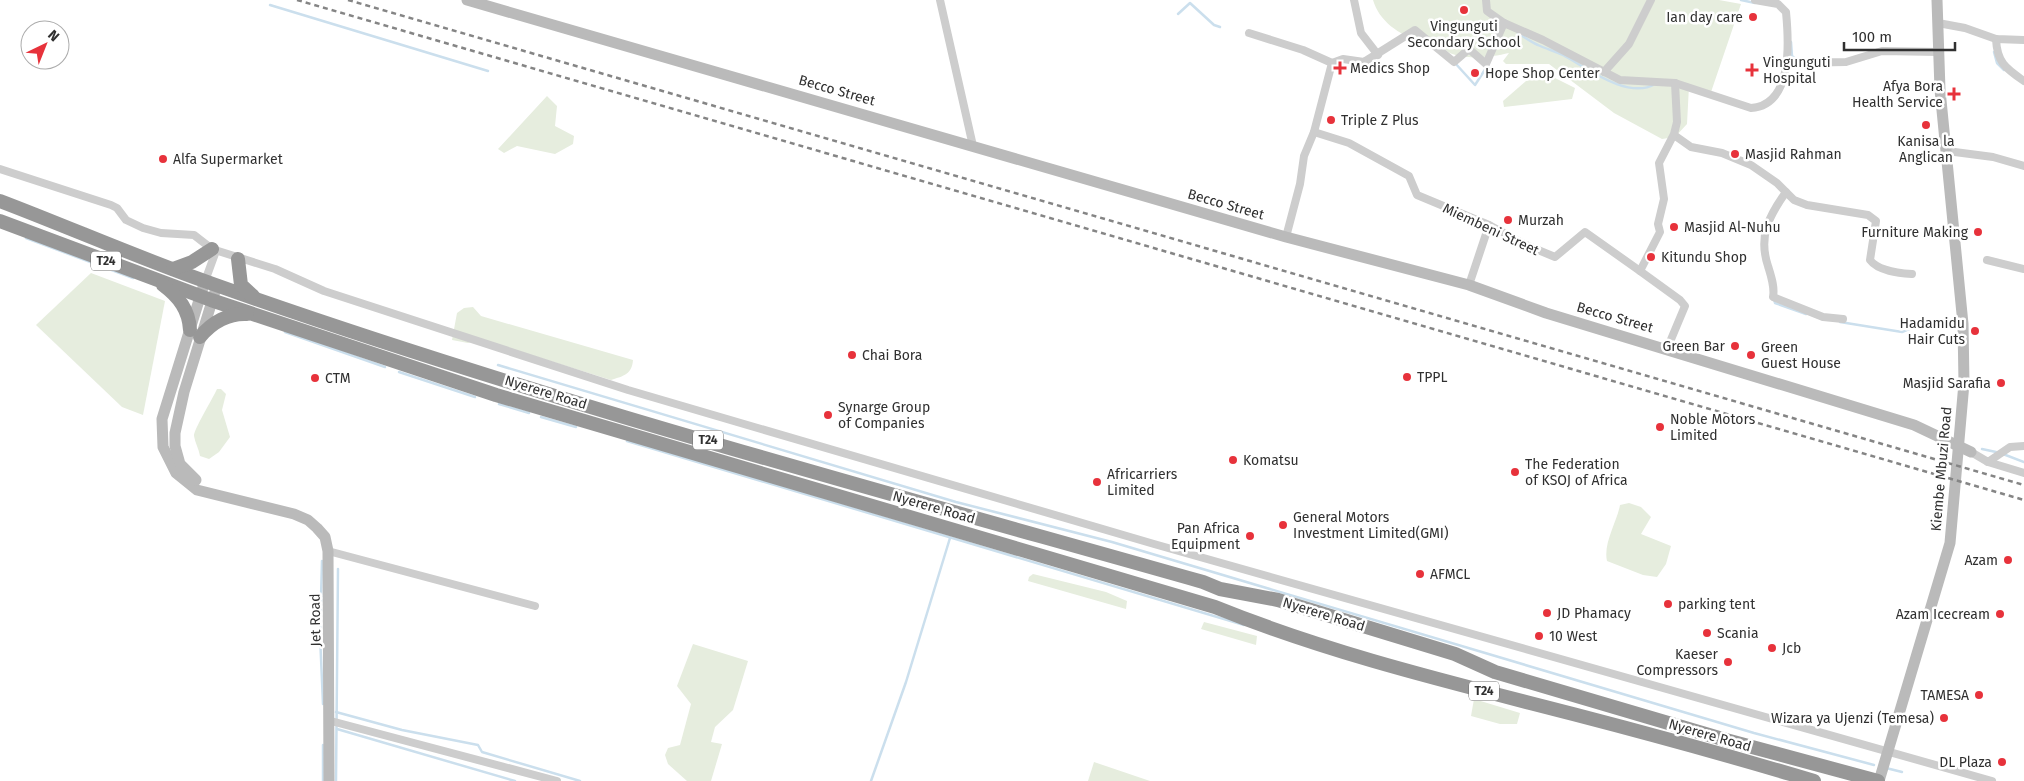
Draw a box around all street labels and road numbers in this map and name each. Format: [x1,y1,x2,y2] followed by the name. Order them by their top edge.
[797,71,878,110] street label: Becco Street
[1186,185,1267,224] street label: Becco Street
[1440,200,1542,260] street label: Miembeni Street
[91,252,121,270] road number: T24
[1575,298,1656,337] street label: Becco Street
[503,372,589,413] street label: Nyerere Road
[1928,406,1955,532] street label: Kiembe Mbuzi Road
[693,430,723,450] road number: T24
[891,488,977,527] street label: Nyerere Road
[307,593,324,647] street label: Jet Road
[1281,594,1367,635] street label: Nyerere Road
[1469,681,1499,700] road number: T24
[1667,716,1753,755] street label: Nyerere Road

